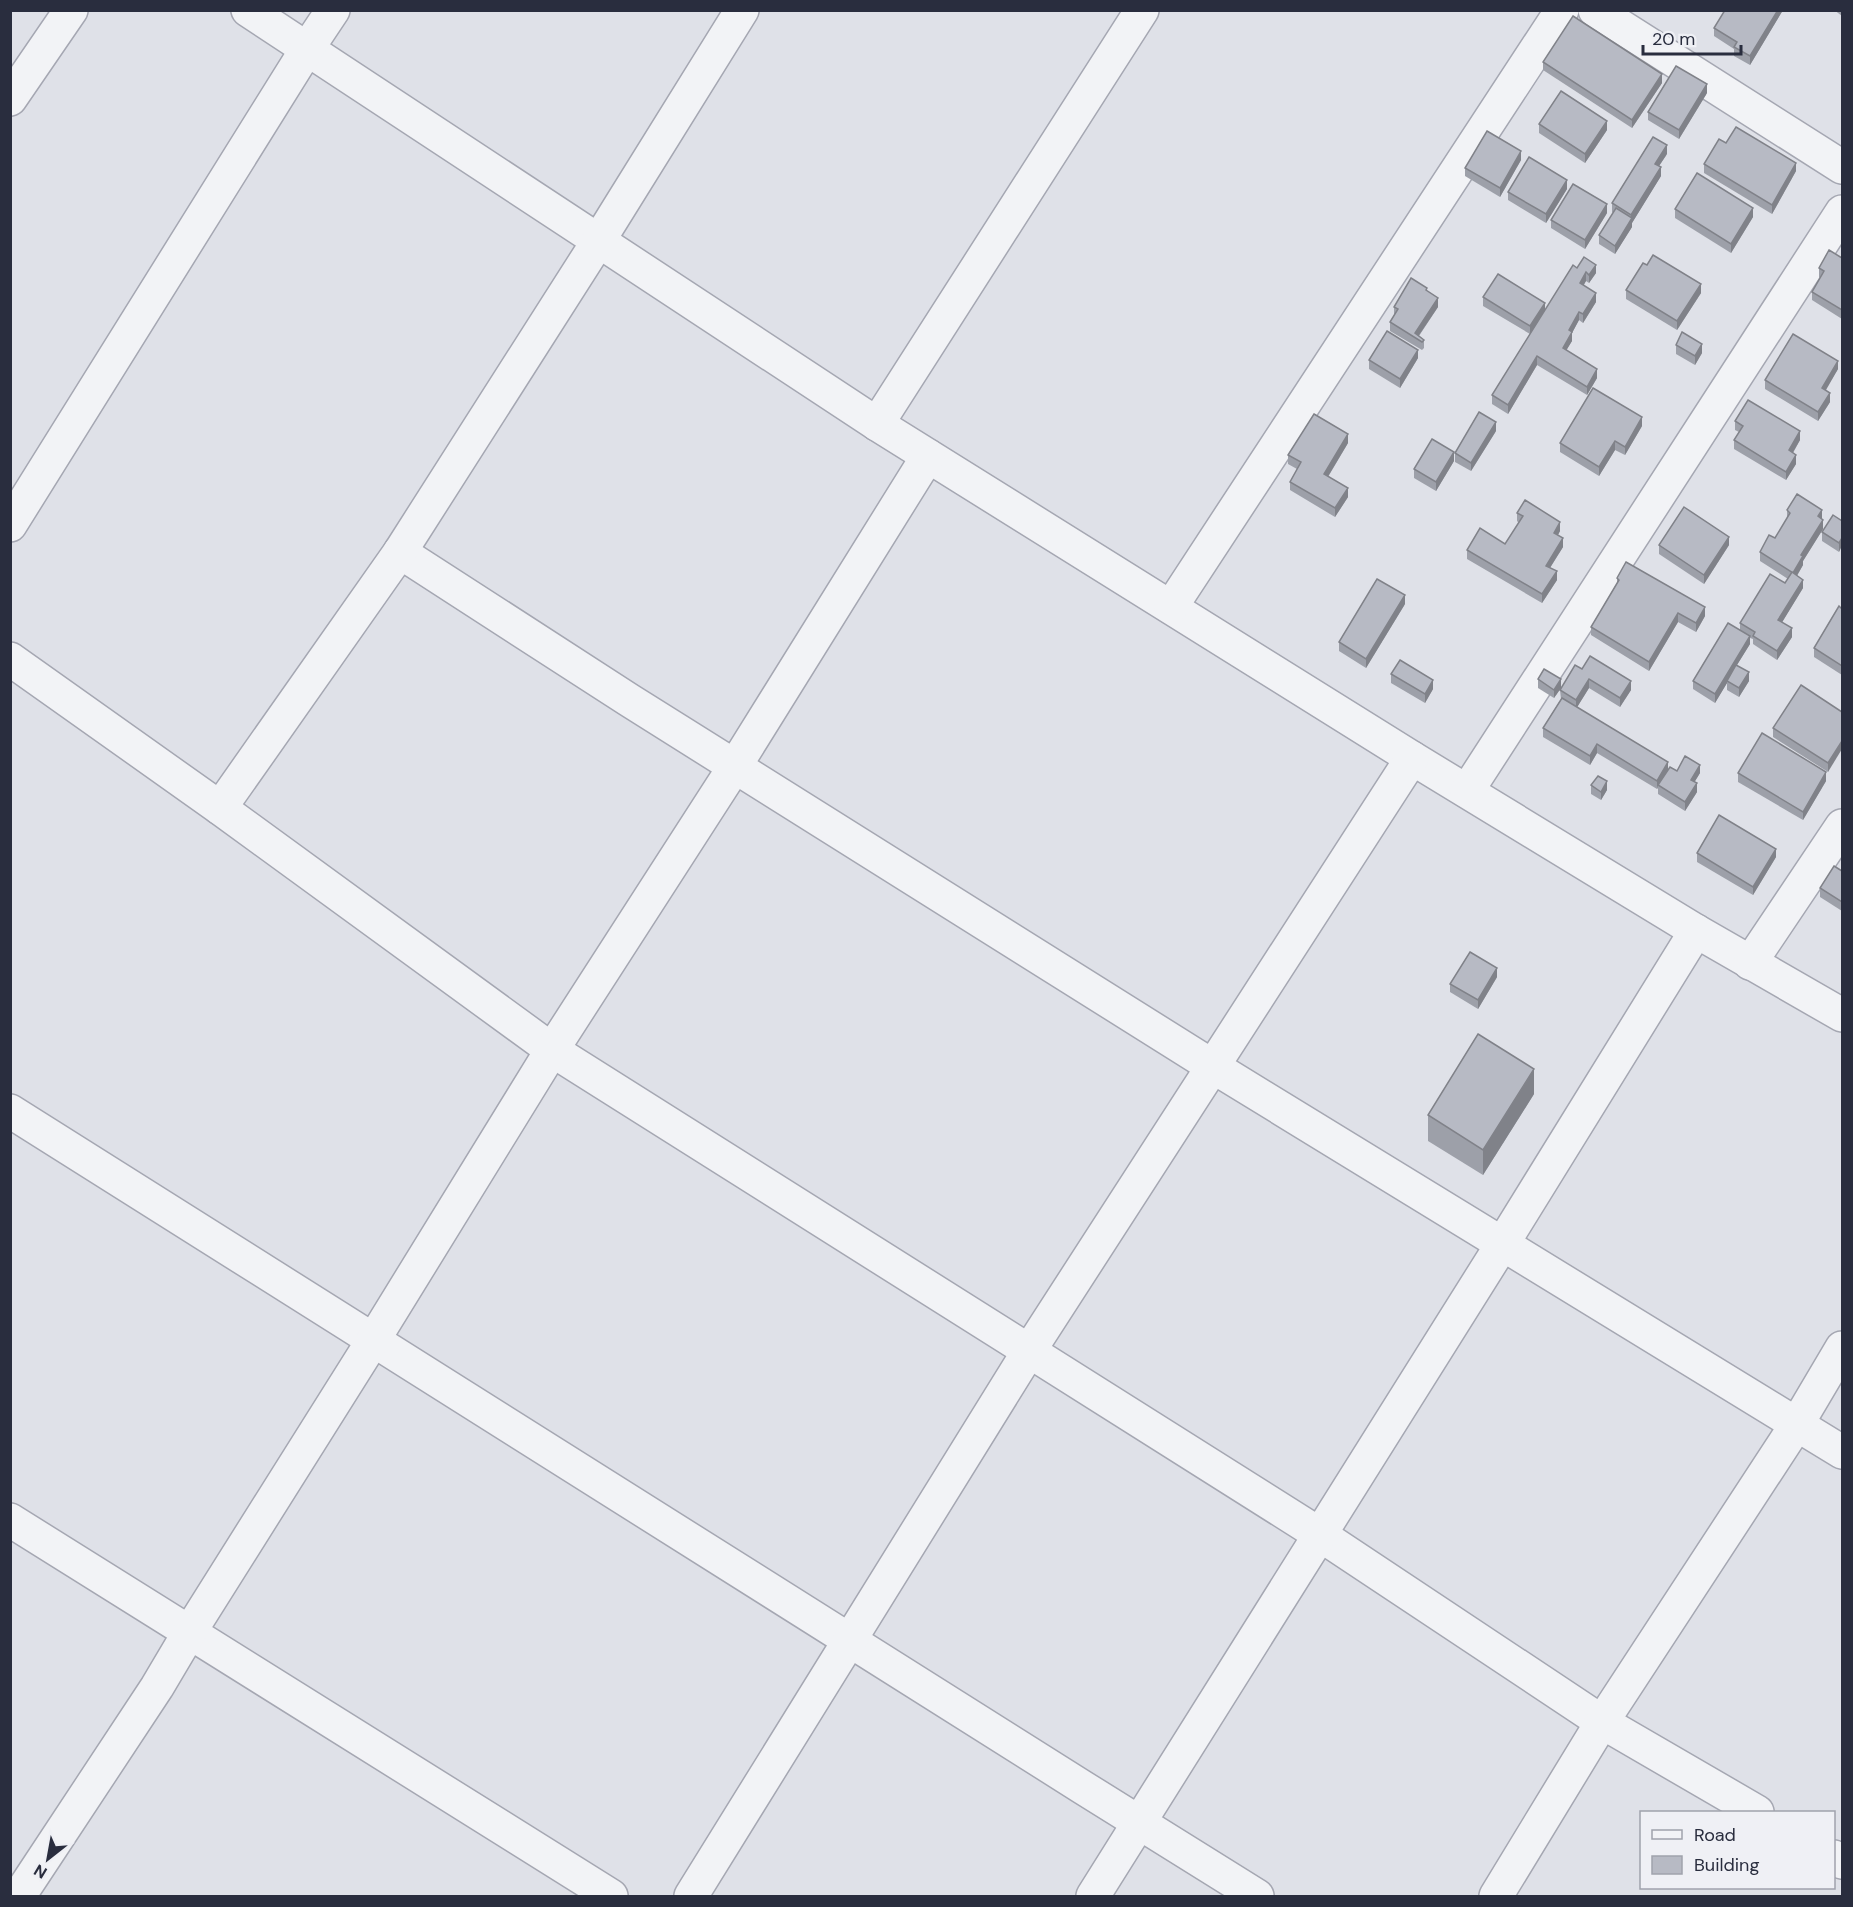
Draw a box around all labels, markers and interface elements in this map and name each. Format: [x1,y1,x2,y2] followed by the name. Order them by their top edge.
[1643,18,1740,56] scale bar
[1652,27,1695,51] text: 20 m
[1640,1811,1835,1889] legend
[1694,1823,1736,1847] text: Road
[18,1829,78,1889] north arrow
[1694,1853,1759,1877] text: Building
[30,1859,51,1883] text: N

